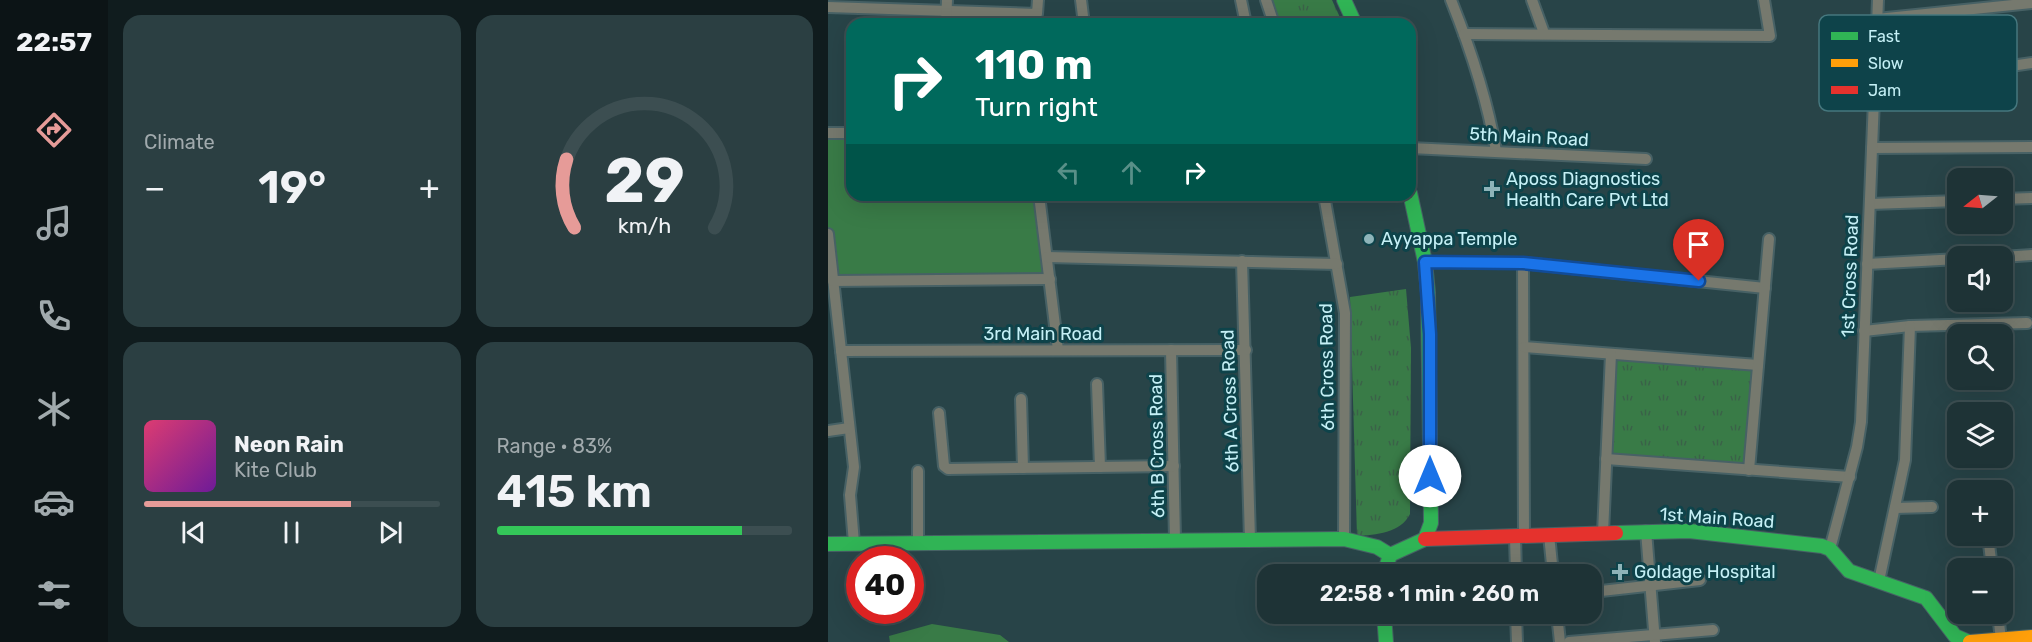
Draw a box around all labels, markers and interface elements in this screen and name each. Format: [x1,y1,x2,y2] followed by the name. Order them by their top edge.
[1819,15,2017,111] legend
[16,26,92,58] text: 22:57
[1868,27,1900,46] text: Fast
[975,40,1093,90] text: 110 m
[876,42,954,120] icon: right
[1868,54,1904,73] text: Slow
[1868,81,1901,100] text: Jam
[975,91,1098,123] text: Turn right
[33,109,75,151] icon: directions
[1469,123,1589,151] street label: 5th Main Road
[144,130,215,154] text: Climate
[604,144,685,218] text: 29
[1052,156,1085,189] icon: left
[1115,156,1148,189] icon: ahead
[1178,156,1211,189] icon: right
[258,161,326,214] text: 19°
[144,168,165,207] text: −
[419,168,439,207] text: +
[1506,168,1669,211] place label: Aposs Diagnostics Health Care Pvt Ltd
[1947,168,2013,234] north arrow
[1947,168,2013,624] map controls
[1483,180,1501,198] marker: Aposs Diagnostics Health Care Pvt Ltd
[33,202,75,244] icon: music
[617,213,671,238] text: km/h
[1837,214,1863,338] street label: 1st Cross Road
[1673,219,1724,281] pin
[1381,228,1517,250] place label: Ayyappa Temple
[1682,228,1715,261] icon: arrive
[1362,232,1376,246] marker: Ayyappa Temple
[1947,246,2013,312] button: sound
[33,295,75,337] icon: phone
[1315,303,1339,431] street label: 6th Cross Road
[983,323,1103,345] street label: 3rd Main Road
[1947,324,2013,390] button: search
[1217,329,1243,473] street label: 6th A Cross Road
[1145,374,1169,518] street label: 6th B Cross Road
[33,388,75,430] icon: climate
[1947,402,2013,468] button: layers
[234,431,344,458] text: Neon Rain
[497,434,612,458] text: Range · 83%
[1398,444,1462,508] position arrow
[234,458,317,482] text: Kite Club
[497,465,652,518] text: 415 km
[1947,480,2013,546] button: +
[33,481,75,523] icon: car
[1659,503,1775,533] street label: 1st Main Road
[177,516,210,549] icon: previous
[275,516,308,549] icon: pause
[374,516,407,549] icon: next
[846,546,924,624] speed limit sign: 40
[1947,558,2013,624] button: −
[1634,561,1776,583] place label: Goldage Hospital
[1611,563,1629,581] marker: Goldage Hospital
[33,574,75,616] icon: filters
[1320,580,1539,607] text: 22:58 · 1 min · 260 m

